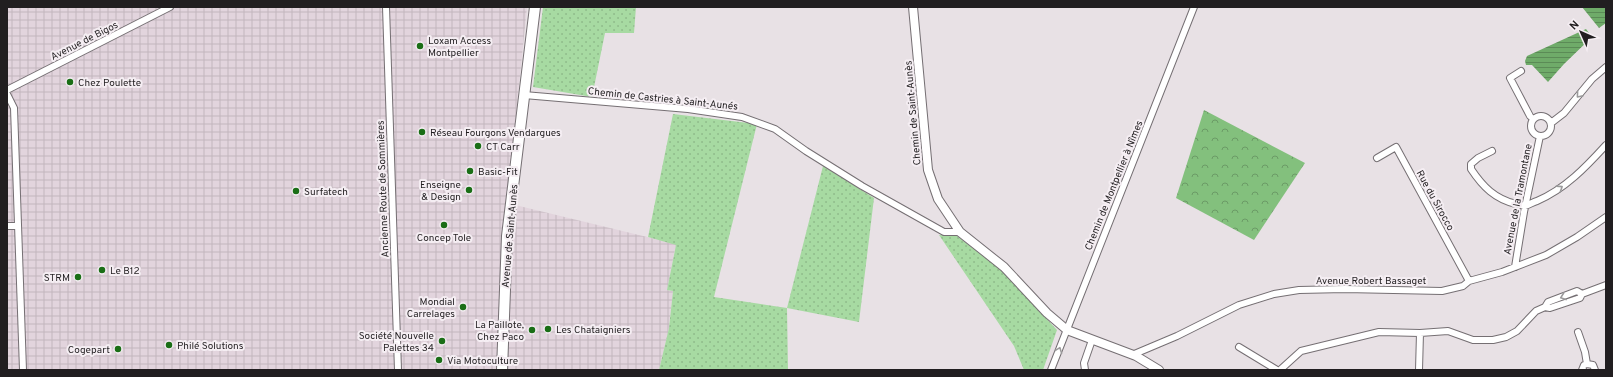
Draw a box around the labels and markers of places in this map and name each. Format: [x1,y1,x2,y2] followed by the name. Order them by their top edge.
[428,35,492,60] place label: Loxam Access Montpellier
[415,41,425,51] marker: Loxam Access Montpellier
[65,77,75,87] marker: Chez Poulette
[78,77,141,90] place label: Chez Poulette
[417,127,427,137] marker: Réseau Fourgons Vendargues
[430,127,561,140] place label: Réseau Fourgons Vendargues
[473,141,483,151] marker: CT Carr
[486,141,520,154] place label: CT Carr
[465,166,475,176] marker: Basic-Fit
[478,166,518,179] place label: Basic-Fit
[420,179,461,204] place label: Enseigne & Design
[464,185,474,195] marker: Enseigne & Design
[291,186,301,196] marker: Surfatech
[304,186,348,199] place label: Surfatech
[439,220,449,230] marker: Concep Tole
[417,232,471,245] place label: Concep Tole
[97,265,107,275] marker: Le B12
[110,265,140,278] place label: Le B12
[44,272,70,285] place label: STRM
[73,272,83,282] marker: STRM
[407,296,455,321] place label: Mondial Carrelages
[458,302,468,312] marker: Mondial Carrelages
[475,319,524,344] place label: La Paillote, Chez Paco
[543,324,553,334] marker: Les Chataigniers
[556,324,631,337] place label: Les Chataigniers
[527,325,537,335] marker: La Paillote, Chez Paco
[359,330,434,355] place label: Société Nouvelle Palettes 34
[437,336,447,346] marker: Société Nouvelle Palettes 34
[164,340,174,350] marker: Philé Solutions
[177,340,244,353] place label: Philé Solutions
[68,344,110,357] place label: Cogepart
[113,344,123,354] marker: Cogepart
[434,355,444,365] marker: Via Motoculture
[447,355,518,368] place label: Via Motoculture

